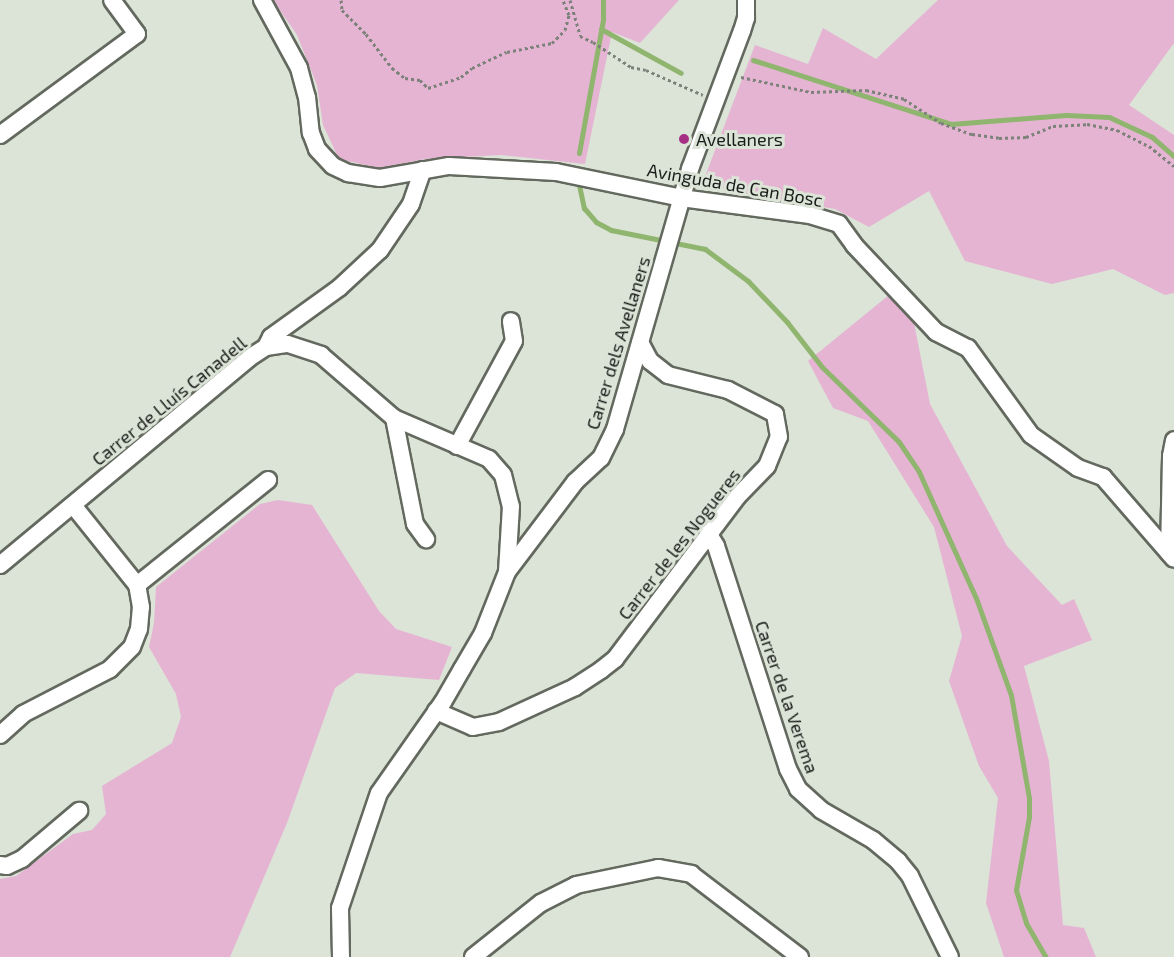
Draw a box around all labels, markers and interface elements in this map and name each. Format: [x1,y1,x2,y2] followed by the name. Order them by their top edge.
[696,128,783,150] place label: Avellaners
[677,132,691,146] marker: Avellaners
[646,159,824,211] street label: Avinguda de Can Bosc
[581,253,655,433] street label: Carrer dels Avellaners
[87,332,251,470] street label: Carrer de Lluís Canadell
[613,464,745,624] street label: Carrer de les Nogueres
[751,618,823,776] street label: Carrer de la Verema

